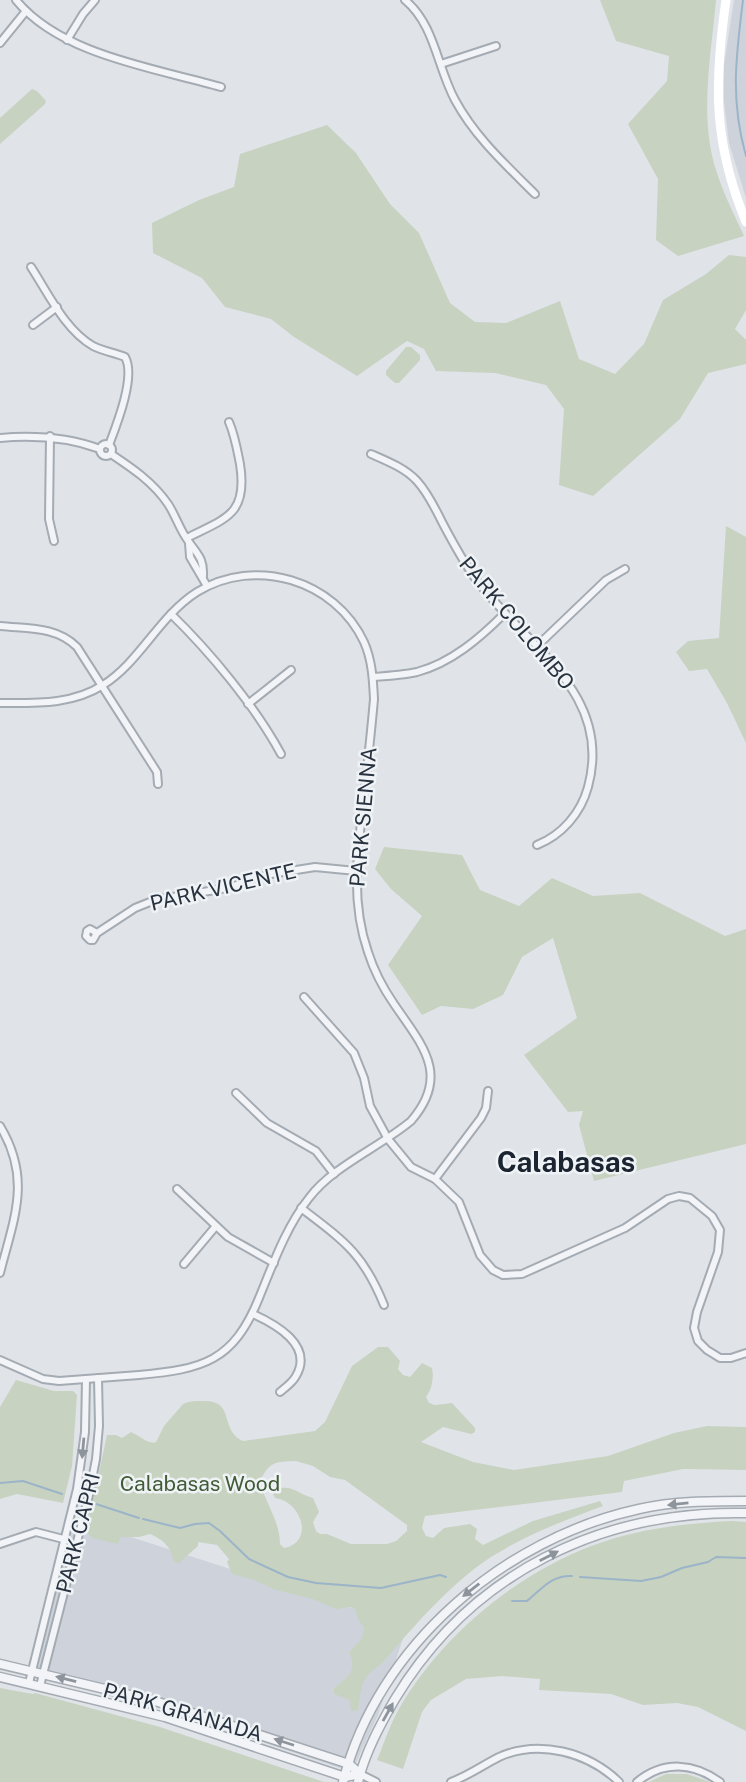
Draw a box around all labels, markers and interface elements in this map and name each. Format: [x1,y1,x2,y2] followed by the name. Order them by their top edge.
[454,552,580,694] street label: PARK COLOMBO
[344,746,382,888] street label: PARK SIENNA
[147,858,299,916] street label: PARK VICENTE
[497,1145,635,1178] district label: Calabasas
[78,1437,89,1459] one-way arrow
[51,1470,105,1596] street label: PARK CAPRI
[120,1471,280,1496] park label: Calabasas Wood
[667,1498,689,1509] one-way arrow
[539,1550,559,1561] one-way arrow
[462,1582,480,1597] one-way arrow
[55,1673,77,1684] one-way arrow
[100,1677,266,1747] street label: PARK GRANADA
[382,1702,394,1722] one-way arrow
[273,1736,294,1747] one-way arrow

